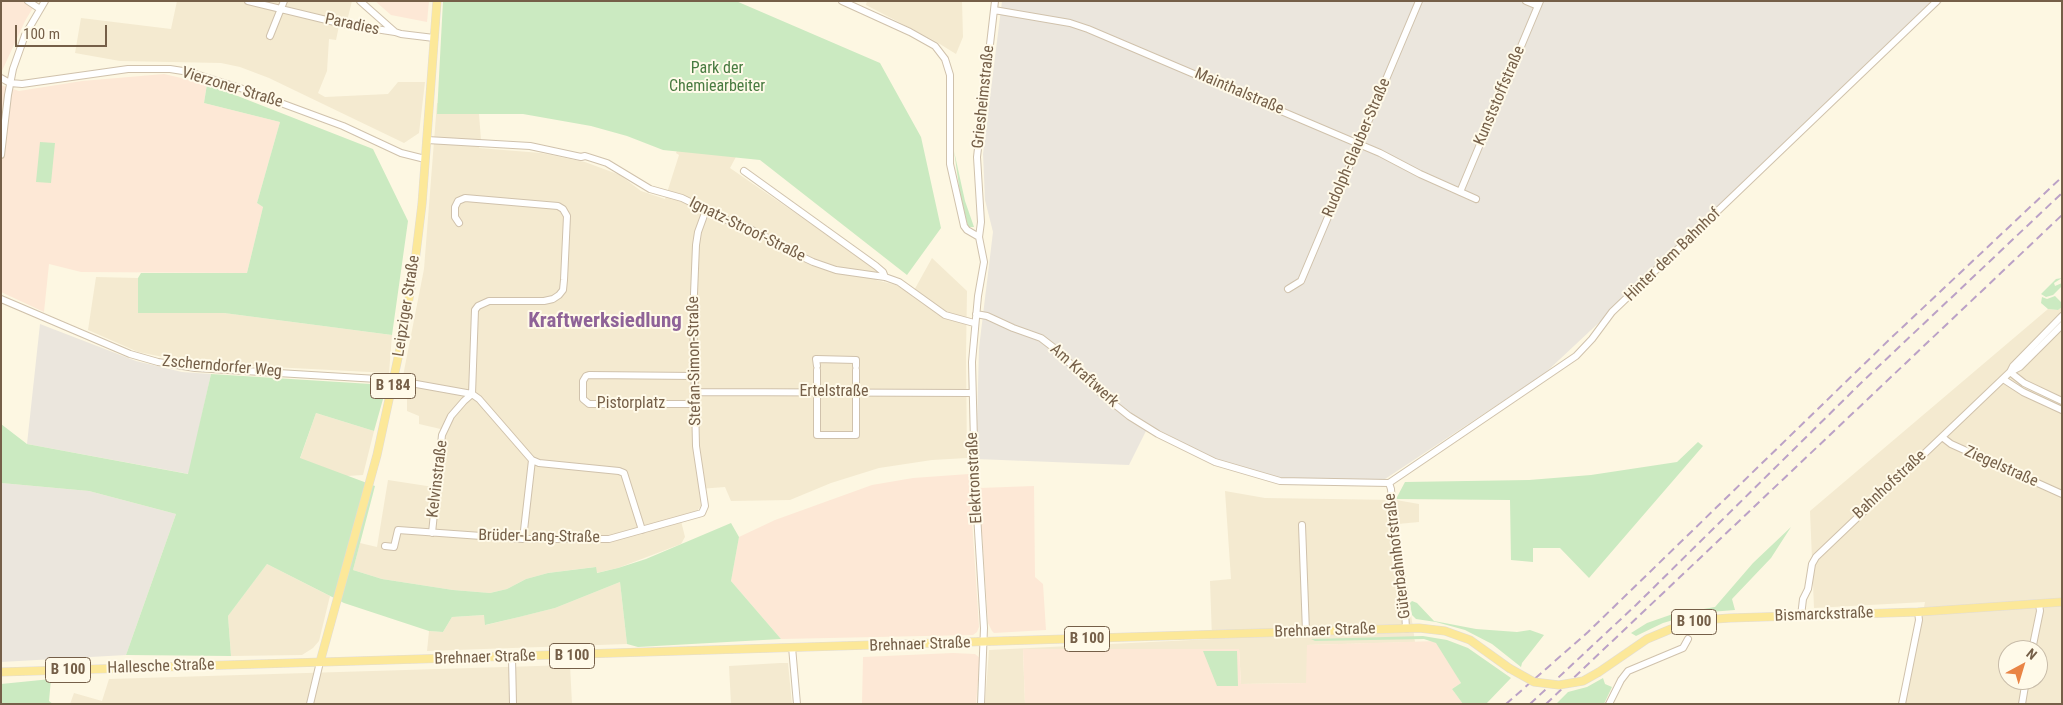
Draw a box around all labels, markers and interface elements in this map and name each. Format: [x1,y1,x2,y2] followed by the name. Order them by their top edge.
[323,10,381,40] street label: Paradies
[18,15,110,47] scale bar
[23,25,60,43] text: 100 m
[1470,43,1530,149] street label: Kunststoffstraße
[969,44,999,150] street label: Griesheimstraße
[669,59,765,97] park label: Park der Chemiearbeiter
[179,63,285,113] street label: Vierzoner Straße
[1191,65,1287,119] street label: Mainthalstraße
[1319,76,1395,220] street label: Rudolph-Glauber-Straße
[686,194,808,266] street label: Ignatz-Stroof-Straße
[1621,204,1725,306] street label: Hinter dem Bahnhof
[390,254,424,358] street label: Leipziger Straße
[684,296,706,426] street label: Stefan-Simon-Straße
[528,309,682,335] district label: Kraftwerksiedlung
[1046,340,1122,412] street label: Am Kraftwerk
[161,352,283,382] street label: Zscherndorfer Weg
[370,374,416,398] road number: B 184
[799,382,869,402] street label: Ertelstraße
[597,394,665,414] street label: Pistorplatz
[963,432,987,524] street label: Elektronstraße
[424,439,452,519] street label: Kelvinstraße
[1961,442,2041,492] street label: Ziegelstraße
[1850,446,1930,524] street label: Bahnhofstraße
[1381,492,1415,620] street label: Güterbahnhofstraße
[478,526,600,548] street label: Brüder-Lang-Straße
[1774,604,1874,626] street label: Bismarckstraße
[1672,610,1716,634] road number: B 100
[1274,620,1376,642] street label: Brehnaer Straße
[1064,626,1110,652] road number: B 100
[869,634,971,656] street label: Brehnaer Straße
[1998,640,2048,690] north arrow
[550,644,594,668] road number: B 100
[2023,645,2040,663] text: N
[434,647,536,669] street label: Brehnaer Straße
[107,656,215,678] street label: Hallesche Straße
[46,658,90,682] road number: B 100

